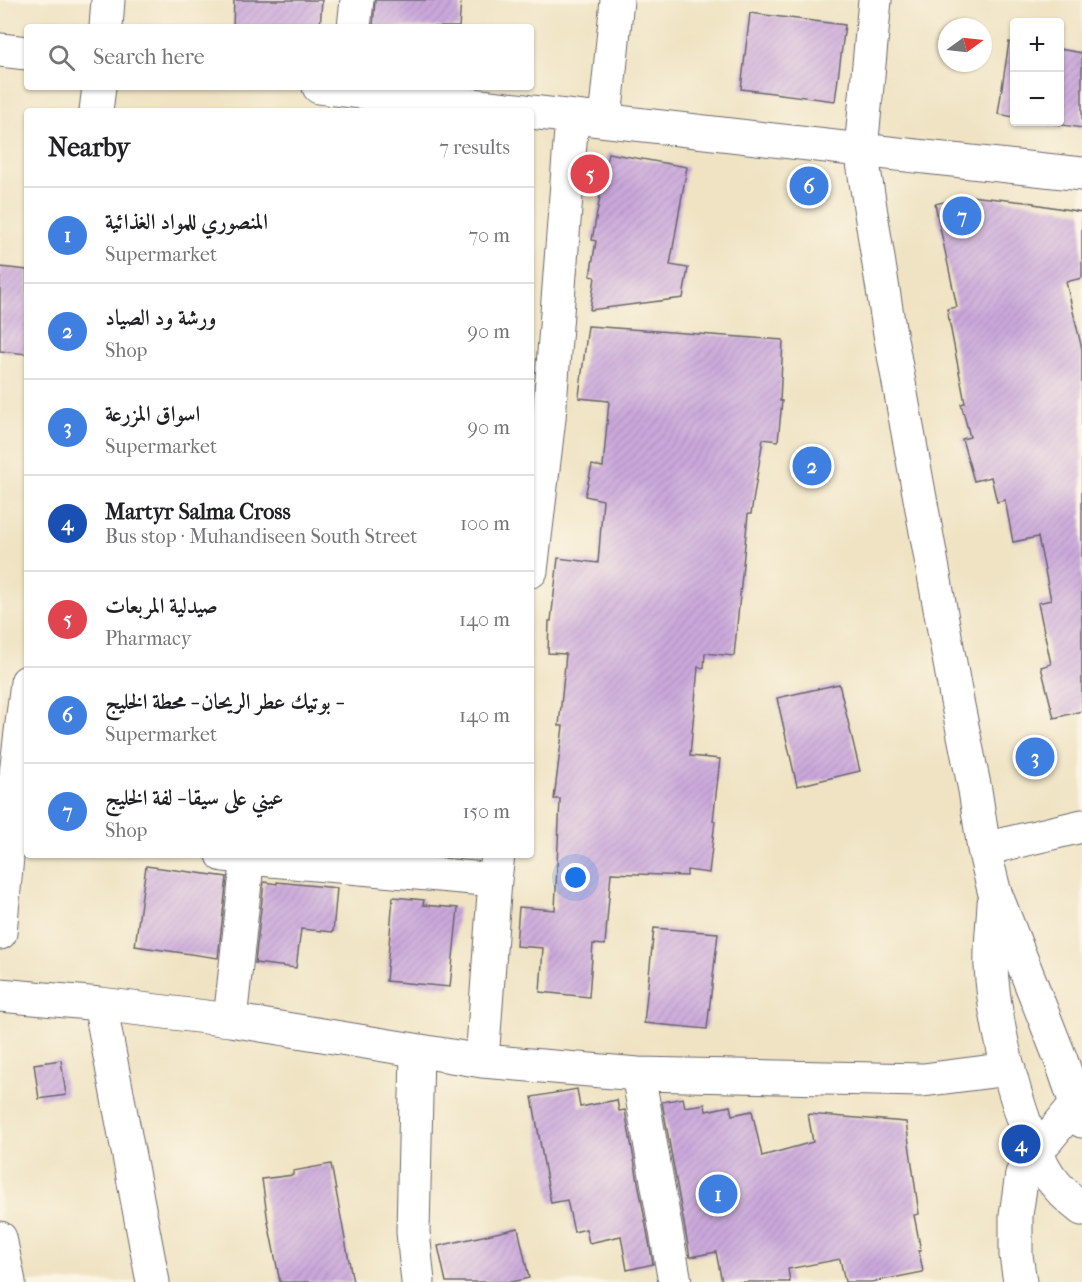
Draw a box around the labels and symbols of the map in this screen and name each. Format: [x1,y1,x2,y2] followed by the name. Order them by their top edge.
[938,18,992,72] north arrow
[570,152,610,196] pin: 5
[790,164,828,208] pin: 6
[942,194,982,238] pin: 7
[792,444,832,488] pin: 2
[1016,734,1054,780] pin: 3
[561,863,590,892] your location
[1002,1122,1040,1166] pin: 4
[698,1172,738,1216] pin: 1

